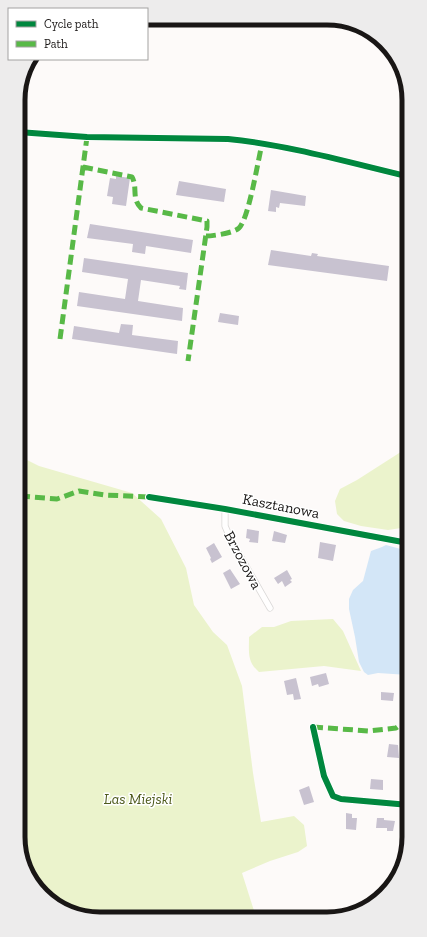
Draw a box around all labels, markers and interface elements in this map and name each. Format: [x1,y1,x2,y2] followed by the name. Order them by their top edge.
[8,8,148,60] legend
[44,17,99,31] text: Cycle path
[44,37,68,51] text: Path
[241,490,321,522] street label: Kasztanowa
[220,528,266,592] street label: Brzozowa
[104,790,172,808] park label: Las Miejski

